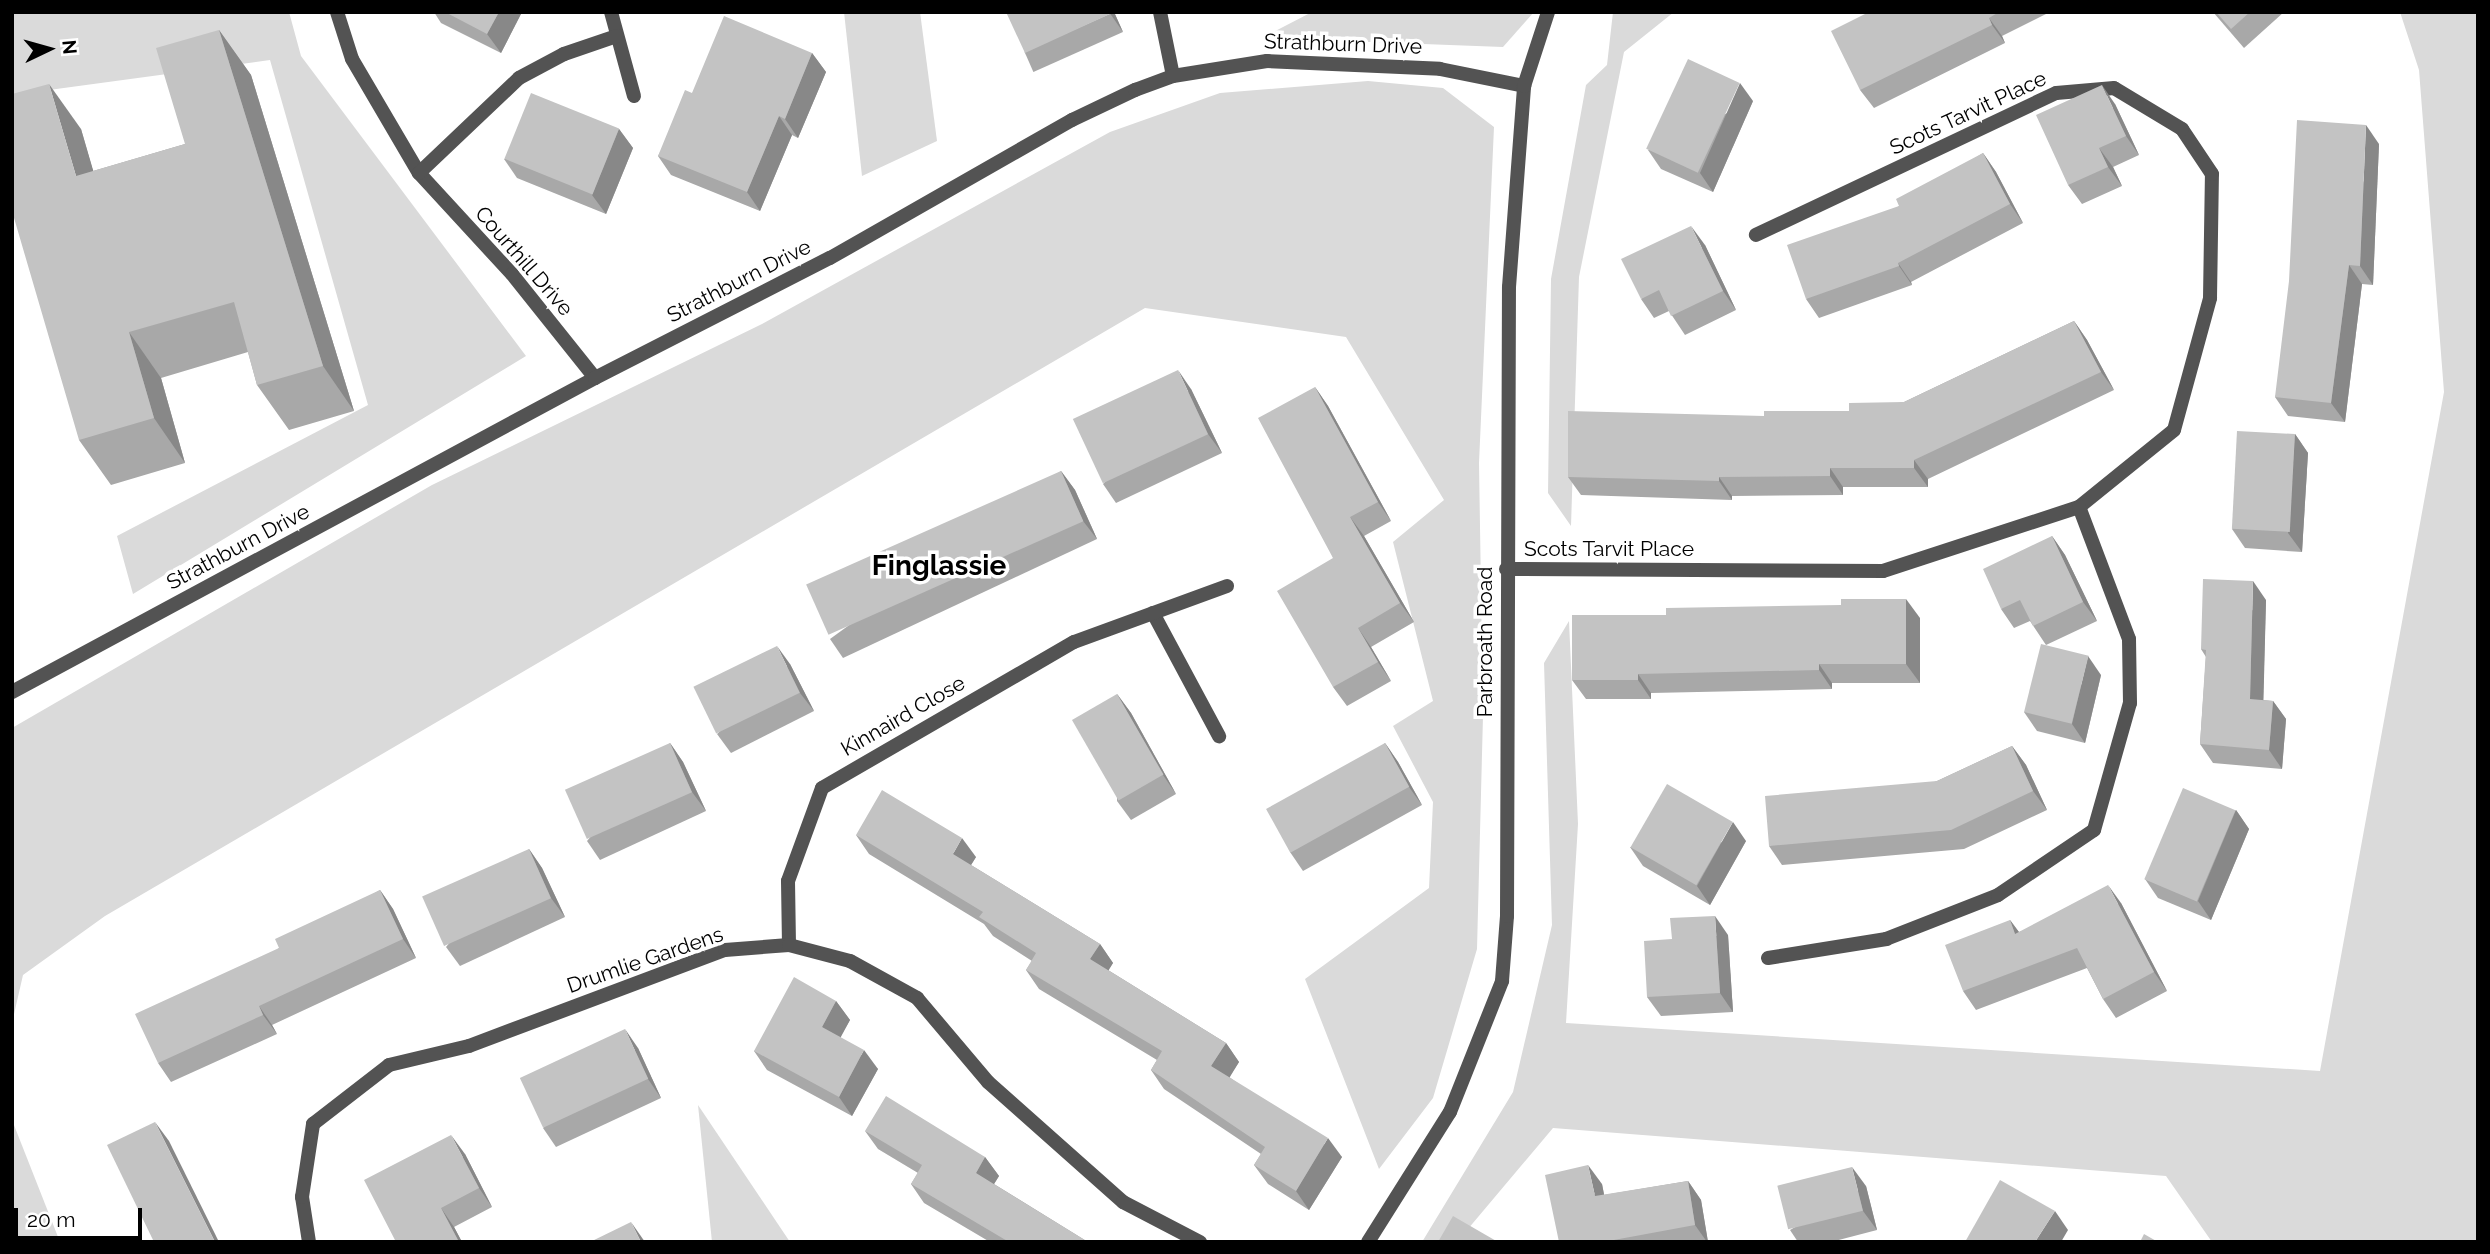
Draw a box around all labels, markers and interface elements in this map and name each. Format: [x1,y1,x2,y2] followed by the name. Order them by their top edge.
[14,14,84,84] north arrow
[1264,29,1422,59] street label: Strathburn Drive
[58,39,82,55] text: N
[1885,66,2051,160] street label: Scots Tarvit Place
[469,201,579,321] street label: Courthill Drive
[663,234,815,328] street label: Strathburn Drive
[162,499,314,595] street label: Strathburn Drive
[1524,536,1694,562] street label: Scots Tarvit Place
[872,549,1006,583] district label: Finglassie
[1472,567,1498,717] street label: Parbroath Road
[836,670,970,762] street label: Kinnaird Close
[564,921,726,999] street label: Drumlie Gardens
[18,1194,145,1238] scale bar
[27,1207,75,1232] text: 20 m

